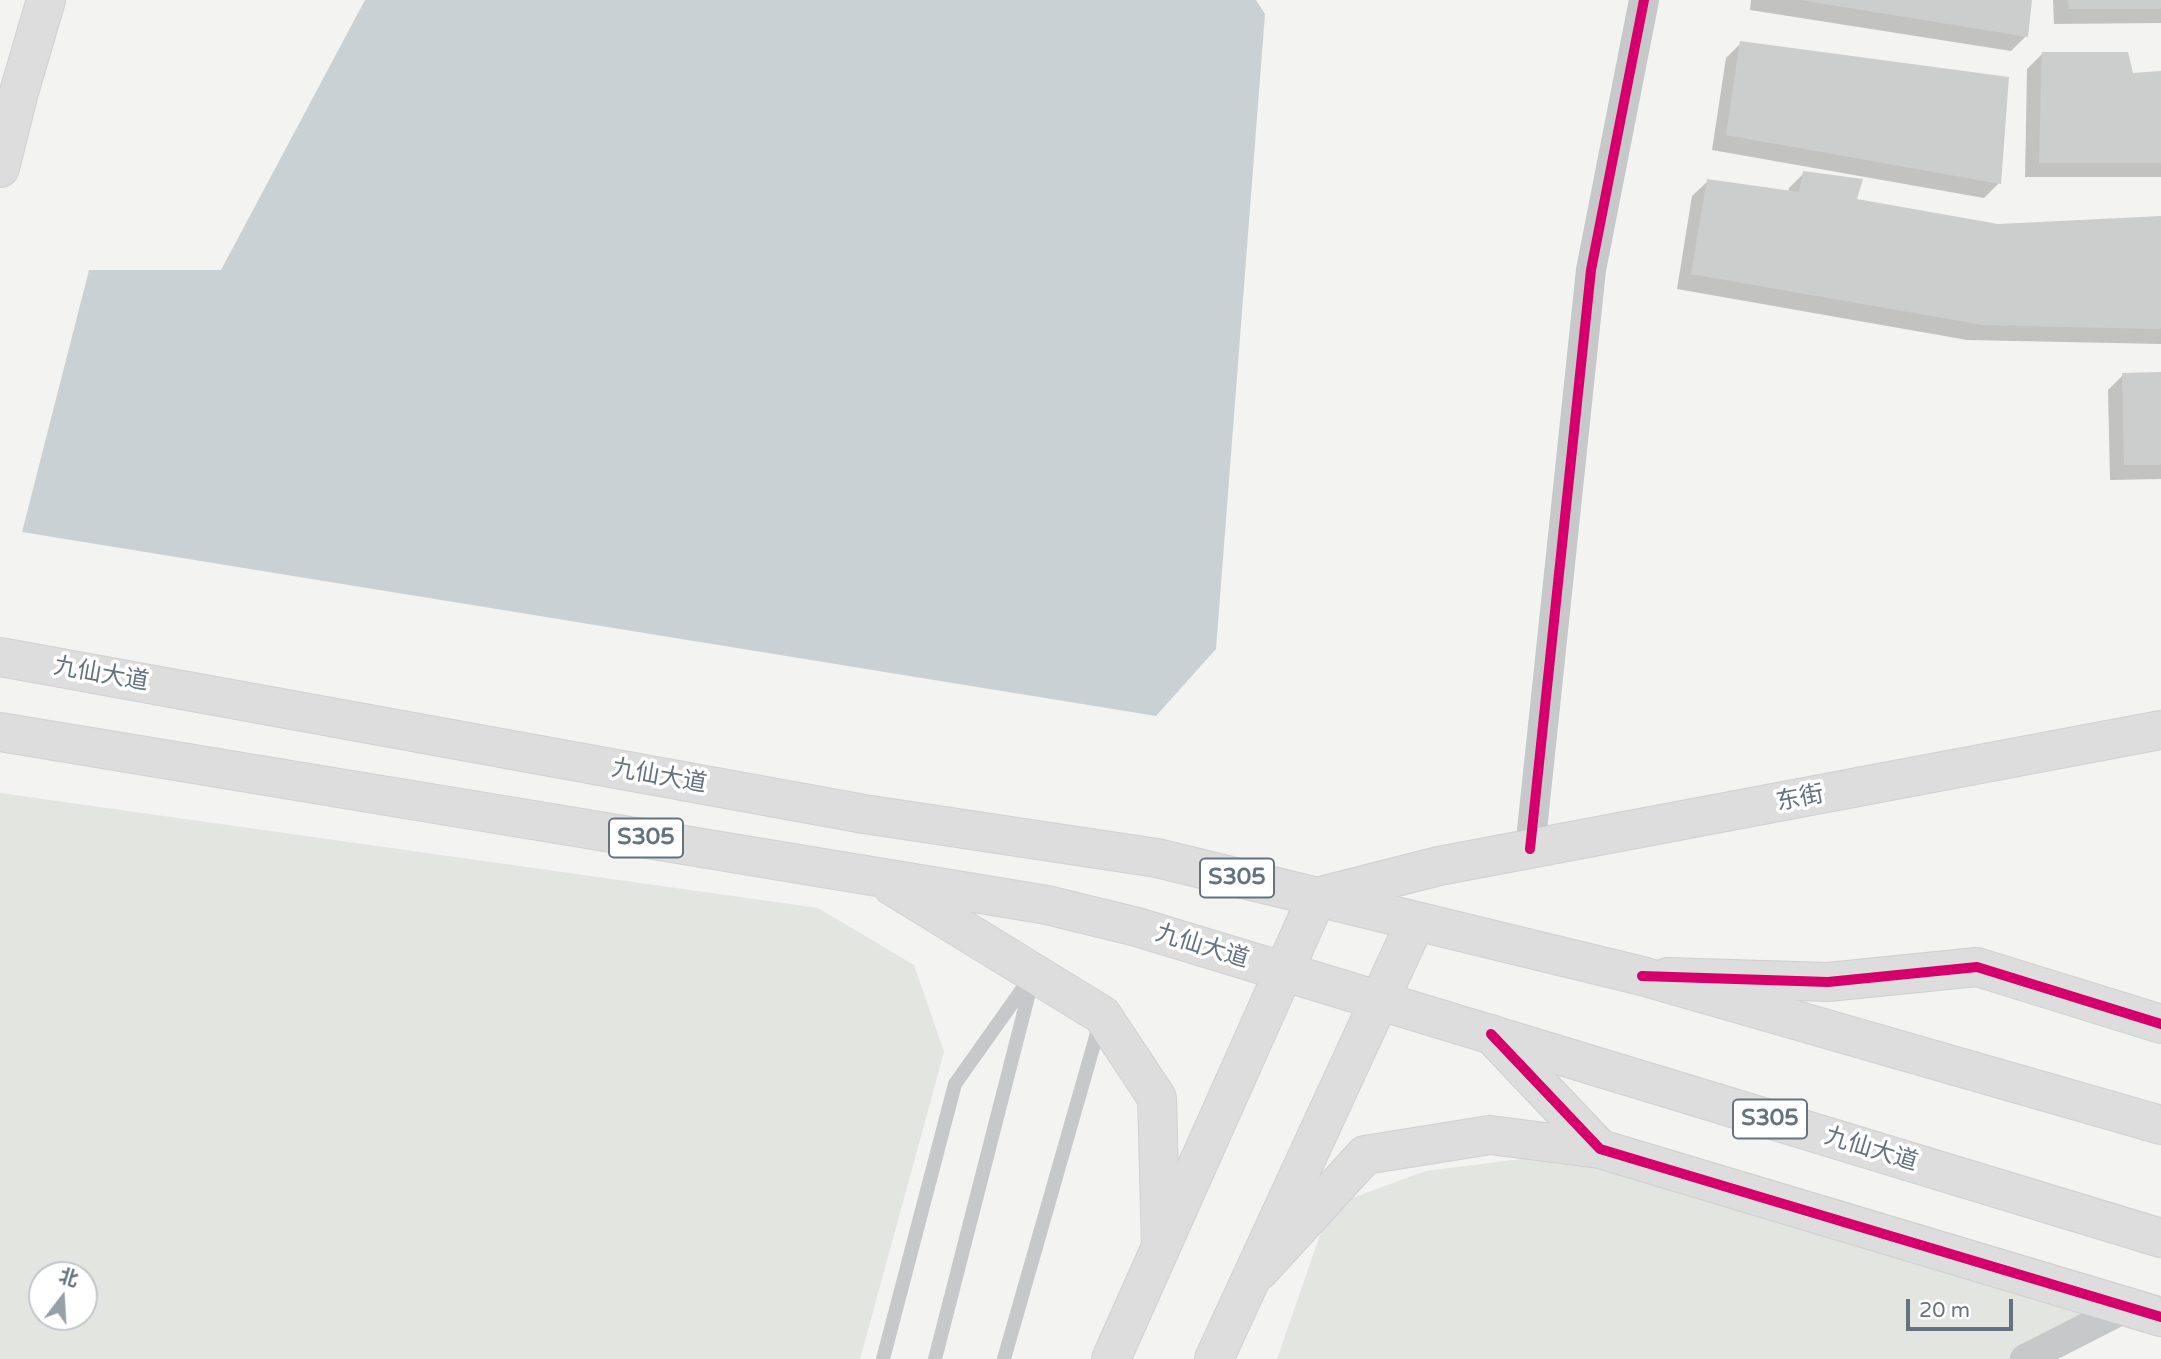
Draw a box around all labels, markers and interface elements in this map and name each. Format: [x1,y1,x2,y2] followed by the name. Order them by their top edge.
[51,652,151,698] street label: 九仙大道
[609,754,709,800] street label: 九仙大道
[1774,780,1826,818] street label: 东街
[609,818,683,858] road number: S305
[1200,858,1274,898] road number: S305
[1152,919,1252,975] street label: 九仙大道
[1733,1100,1807,1138] road number: S305
[1821,1122,1921,1178] street label: 九仙大道
[28,1261,98,1331] north arrow
[56,1265,81,1291] text: 北
[1909,1286,2016,1330] scale bar
[1919,1298,1970,1323] text: 20 m

